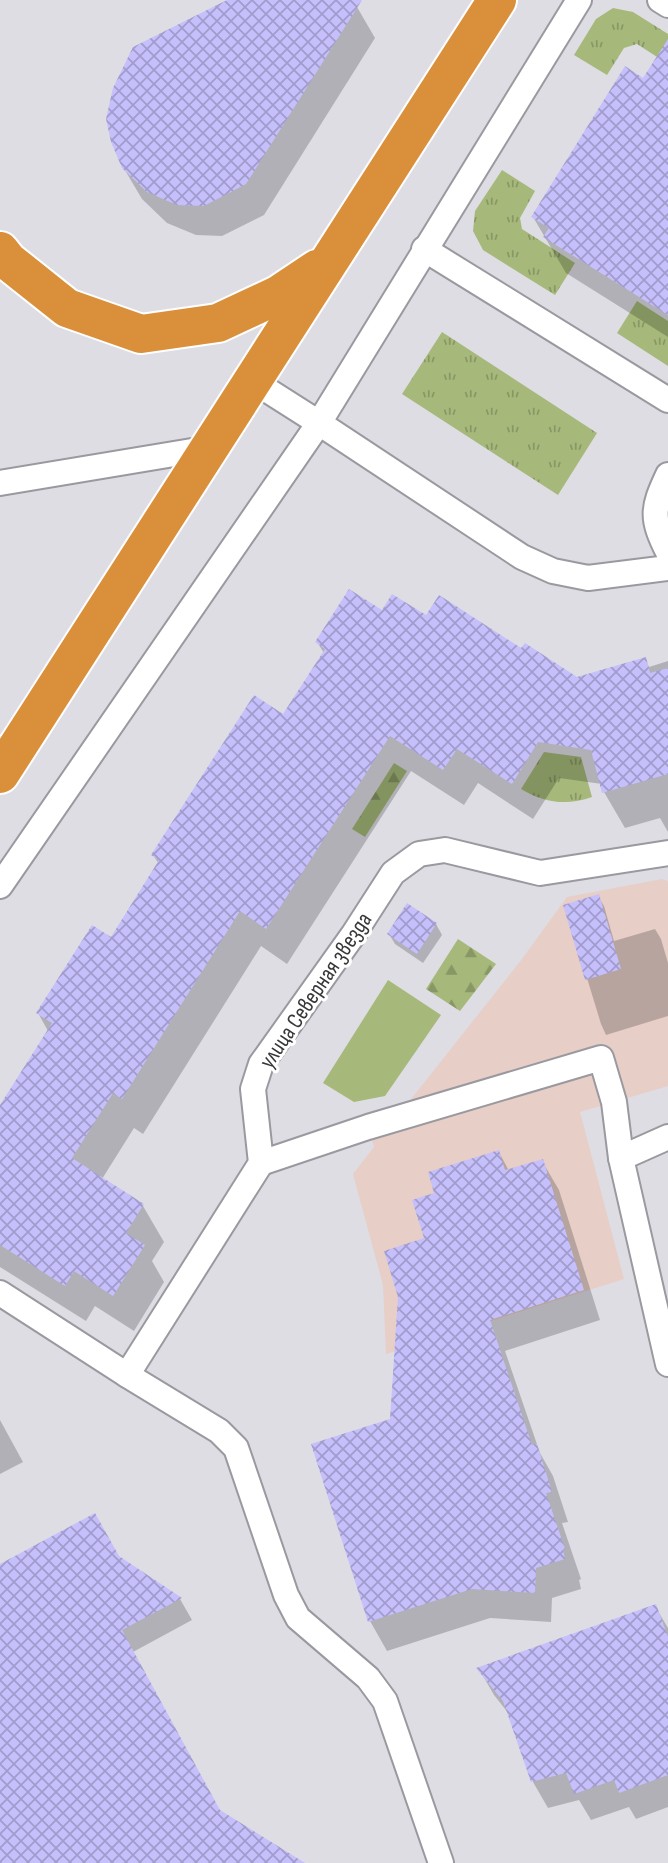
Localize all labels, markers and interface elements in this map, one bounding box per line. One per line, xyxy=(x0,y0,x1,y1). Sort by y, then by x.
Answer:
street label: улица Северная звезда xyxy=(253,907,378,1074)

